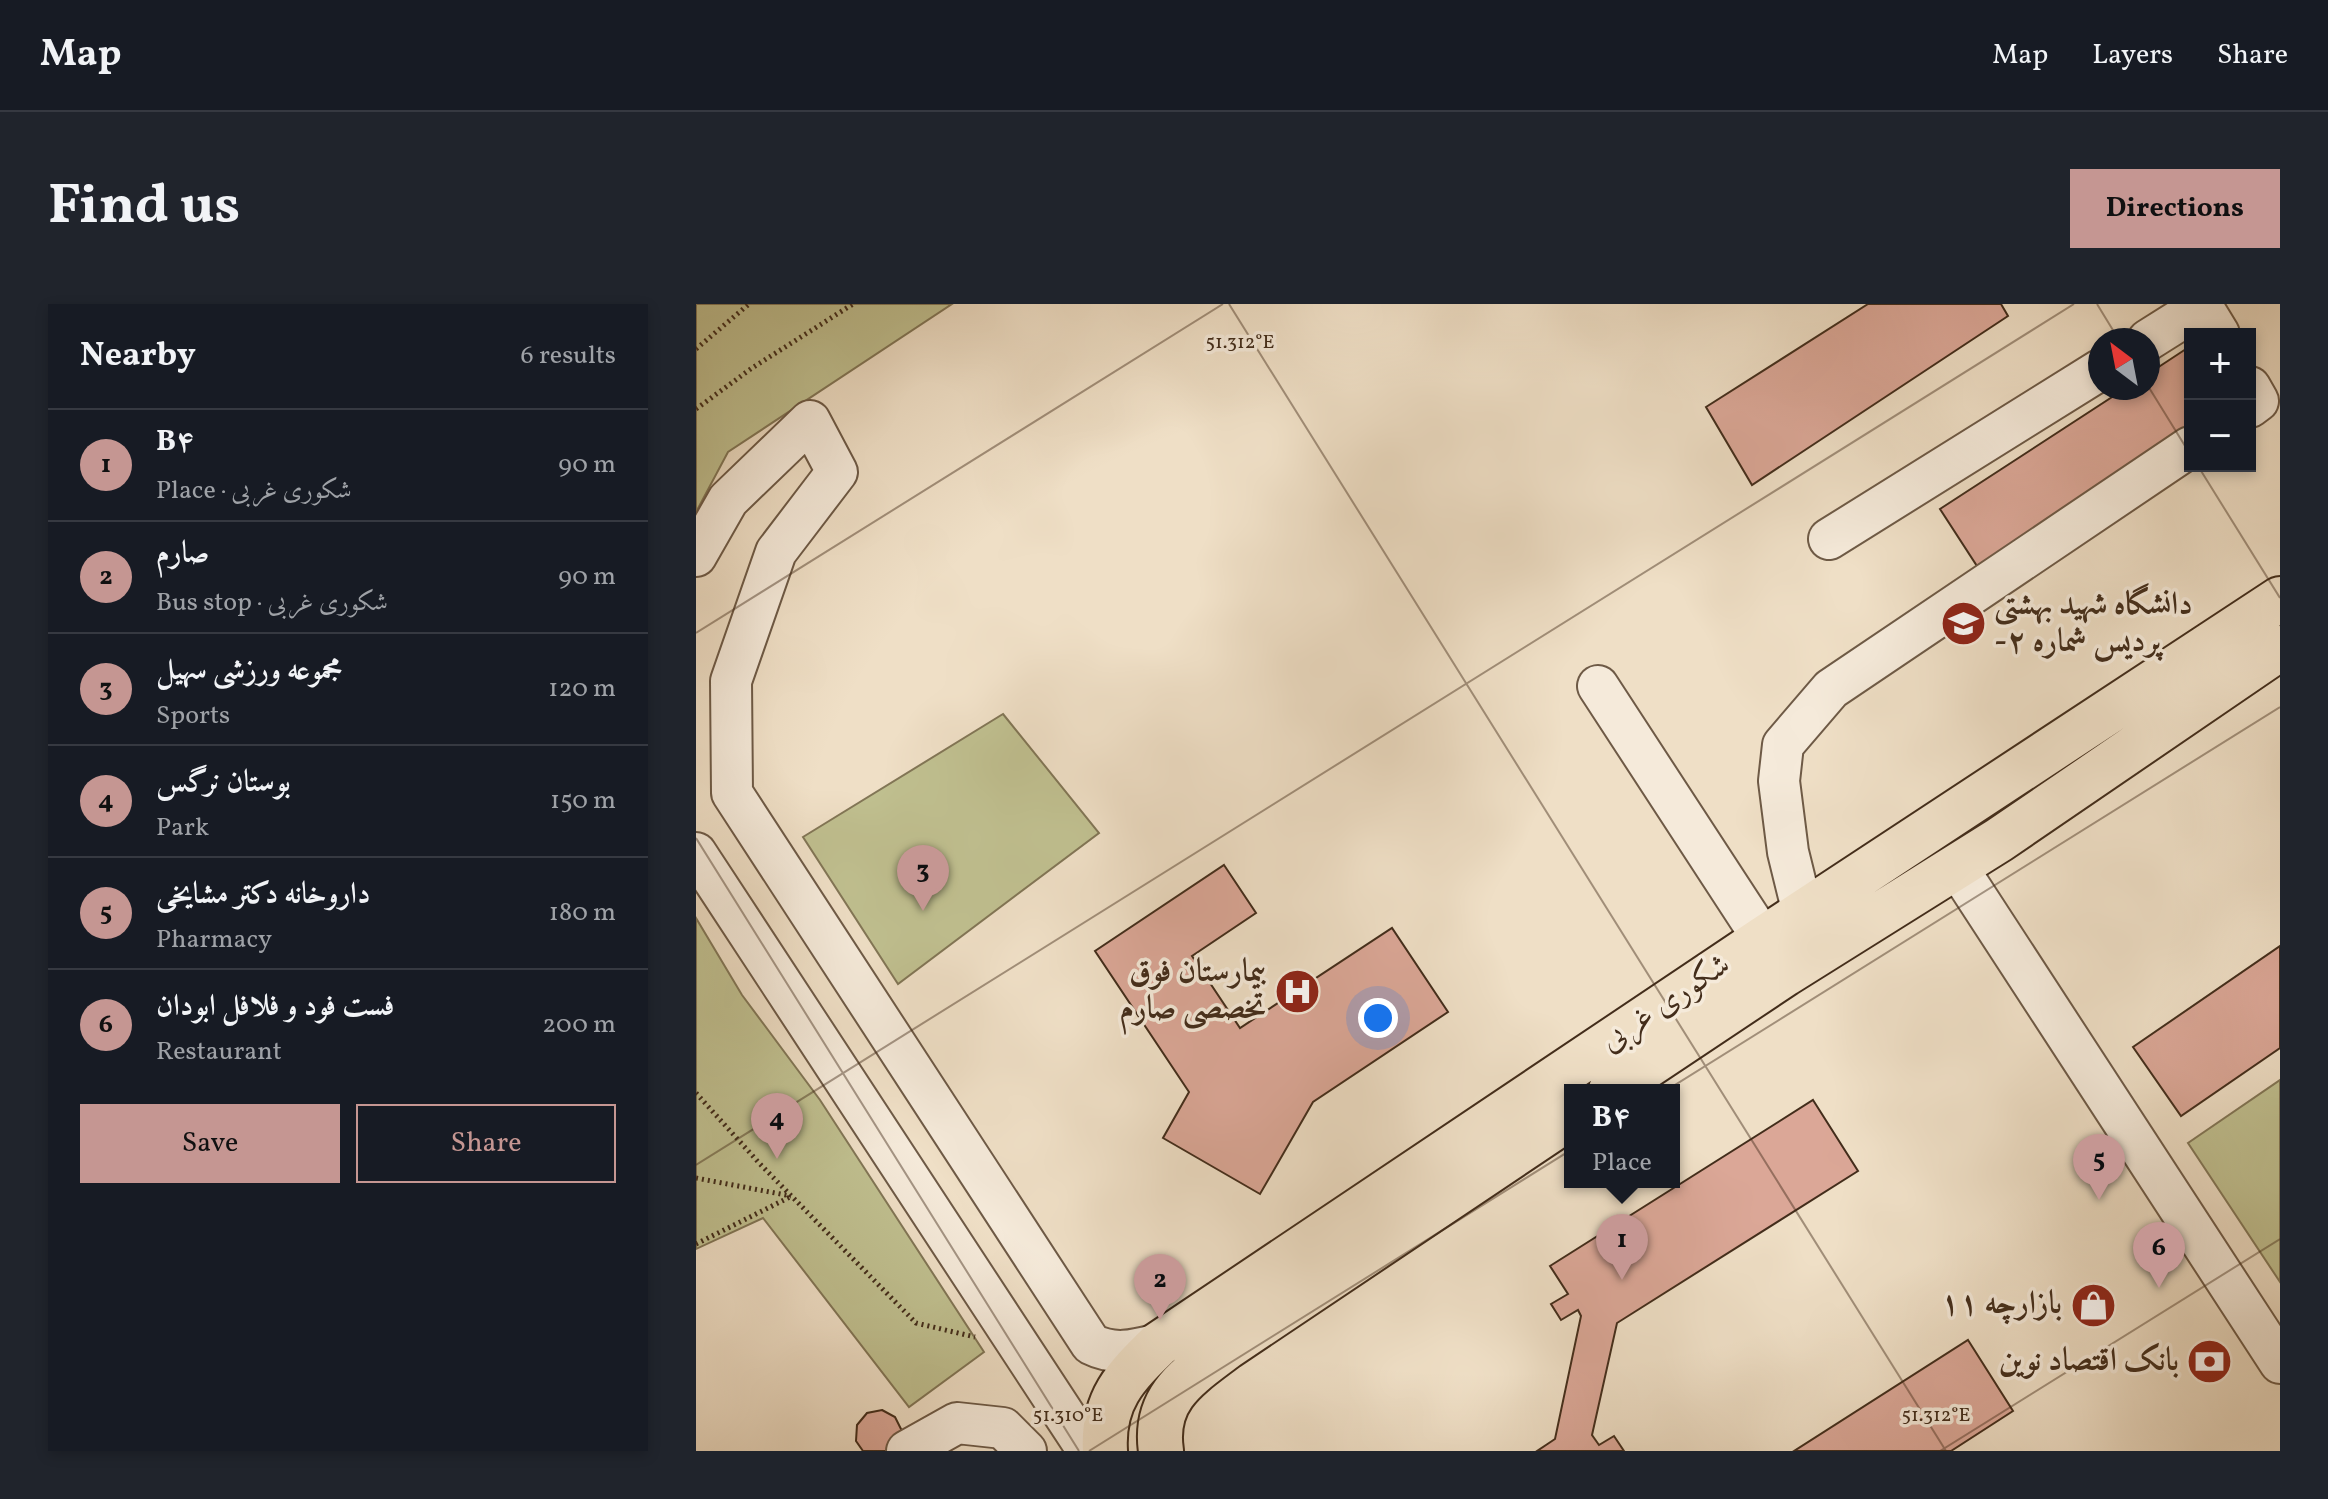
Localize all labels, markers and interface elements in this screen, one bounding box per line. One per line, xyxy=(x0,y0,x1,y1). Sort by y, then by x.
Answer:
text: Map xyxy=(40,29,121,82)
text: Map xyxy=(1992,36,2048,75)
text: Layers xyxy=(2092,36,2173,75)
text: Share xyxy=(2217,36,2288,75)
text: Find us xyxy=(48,169,240,247)
button: Directions xyxy=(2070,169,2280,248)
north arrow xyxy=(2088,328,2160,400)
map controls xyxy=(2184,328,2256,472)
button: + xyxy=(2184,328,2256,400)
text: 51.312°E xyxy=(1205,329,1275,357)
text: Nearby xyxy=(80,333,196,380)
text: 6 results xyxy=(521,338,616,374)
button: − xyxy=(2184,400,2256,472)
text: B۴ xyxy=(156,421,194,463)
text: 1 xyxy=(101,447,111,483)
text: 90 m xyxy=(558,447,616,483)
text: Place · شکوری غربی xyxy=(156,473,352,509)
text: صارم xyxy=(156,533,209,575)
text: 2 xyxy=(99,559,113,595)
text: 90 m xyxy=(558,559,616,595)
place label: دانشگاه شهید بهشتی -پردیس شماره ۲ xyxy=(1994,583,2193,665)
text: Bus stop · شکوری غربی xyxy=(156,585,388,621)
school or university icon: دانشگاه شهید بهشتی -پردیس شماره ۲ xyxy=(1939,600,1987,648)
text: مجموعه ورزشی سهیل xyxy=(156,650,342,692)
text: 3 xyxy=(99,671,113,707)
text: 120 m xyxy=(548,671,616,707)
text: Sports xyxy=(156,698,230,734)
text: بوستان نرگس xyxy=(156,762,291,804)
text: 4 xyxy=(98,783,114,819)
text: 150 m xyxy=(550,783,616,819)
text: Park xyxy=(156,810,209,846)
pin: 3 xyxy=(897,845,949,911)
text: داروخانه دکتر مشایخی xyxy=(156,874,370,916)
text: 5 xyxy=(100,895,112,931)
text: 180 m xyxy=(549,895,616,931)
text: Pharmacy xyxy=(156,922,272,958)
street label: شکوری غربی xyxy=(1592,944,1740,1064)
place label: بیمارستان فوق تخصصی صارم xyxy=(1119,951,1267,1035)
hospital icon: بیمارستان فوق تخصصی صارم xyxy=(1273,967,1321,1015)
text: فست فود و فلافل ابودان xyxy=(156,986,395,1028)
your location xyxy=(1358,998,1398,1038)
text: 6 xyxy=(99,1007,113,1043)
text: 200 m xyxy=(542,1007,616,1043)
text: Restaurant xyxy=(156,1034,282,1070)
popup xyxy=(1564,1084,1680,1188)
pin: 4 xyxy=(751,1093,803,1159)
text: B۴ xyxy=(1592,1097,1630,1139)
button: Save xyxy=(80,1104,340,1183)
button: Share xyxy=(356,1104,616,1183)
pin: 5 xyxy=(2073,1134,2125,1200)
text: Place xyxy=(1592,1145,1652,1181)
pin: 1 xyxy=(1596,1214,1648,1280)
pin: 6 xyxy=(2133,1222,2185,1288)
pin: 2 xyxy=(1134,1254,1186,1320)
shop icon: بازارچه ۱۱ xyxy=(2069,1281,2117,1329)
place label: بازارچه ۱۱ xyxy=(1941,1283,2062,1327)
bank icon: بانک اقتصاد نوین xyxy=(2186,1338,2234,1386)
place label: بانک اقتصاد نوین xyxy=(1999,1340,2179,1384)
text: 51.310°E xyxy=(1033,1402,1103,1430)
text: 51.312°E xyxy=(1901,1402,1971,1430)

